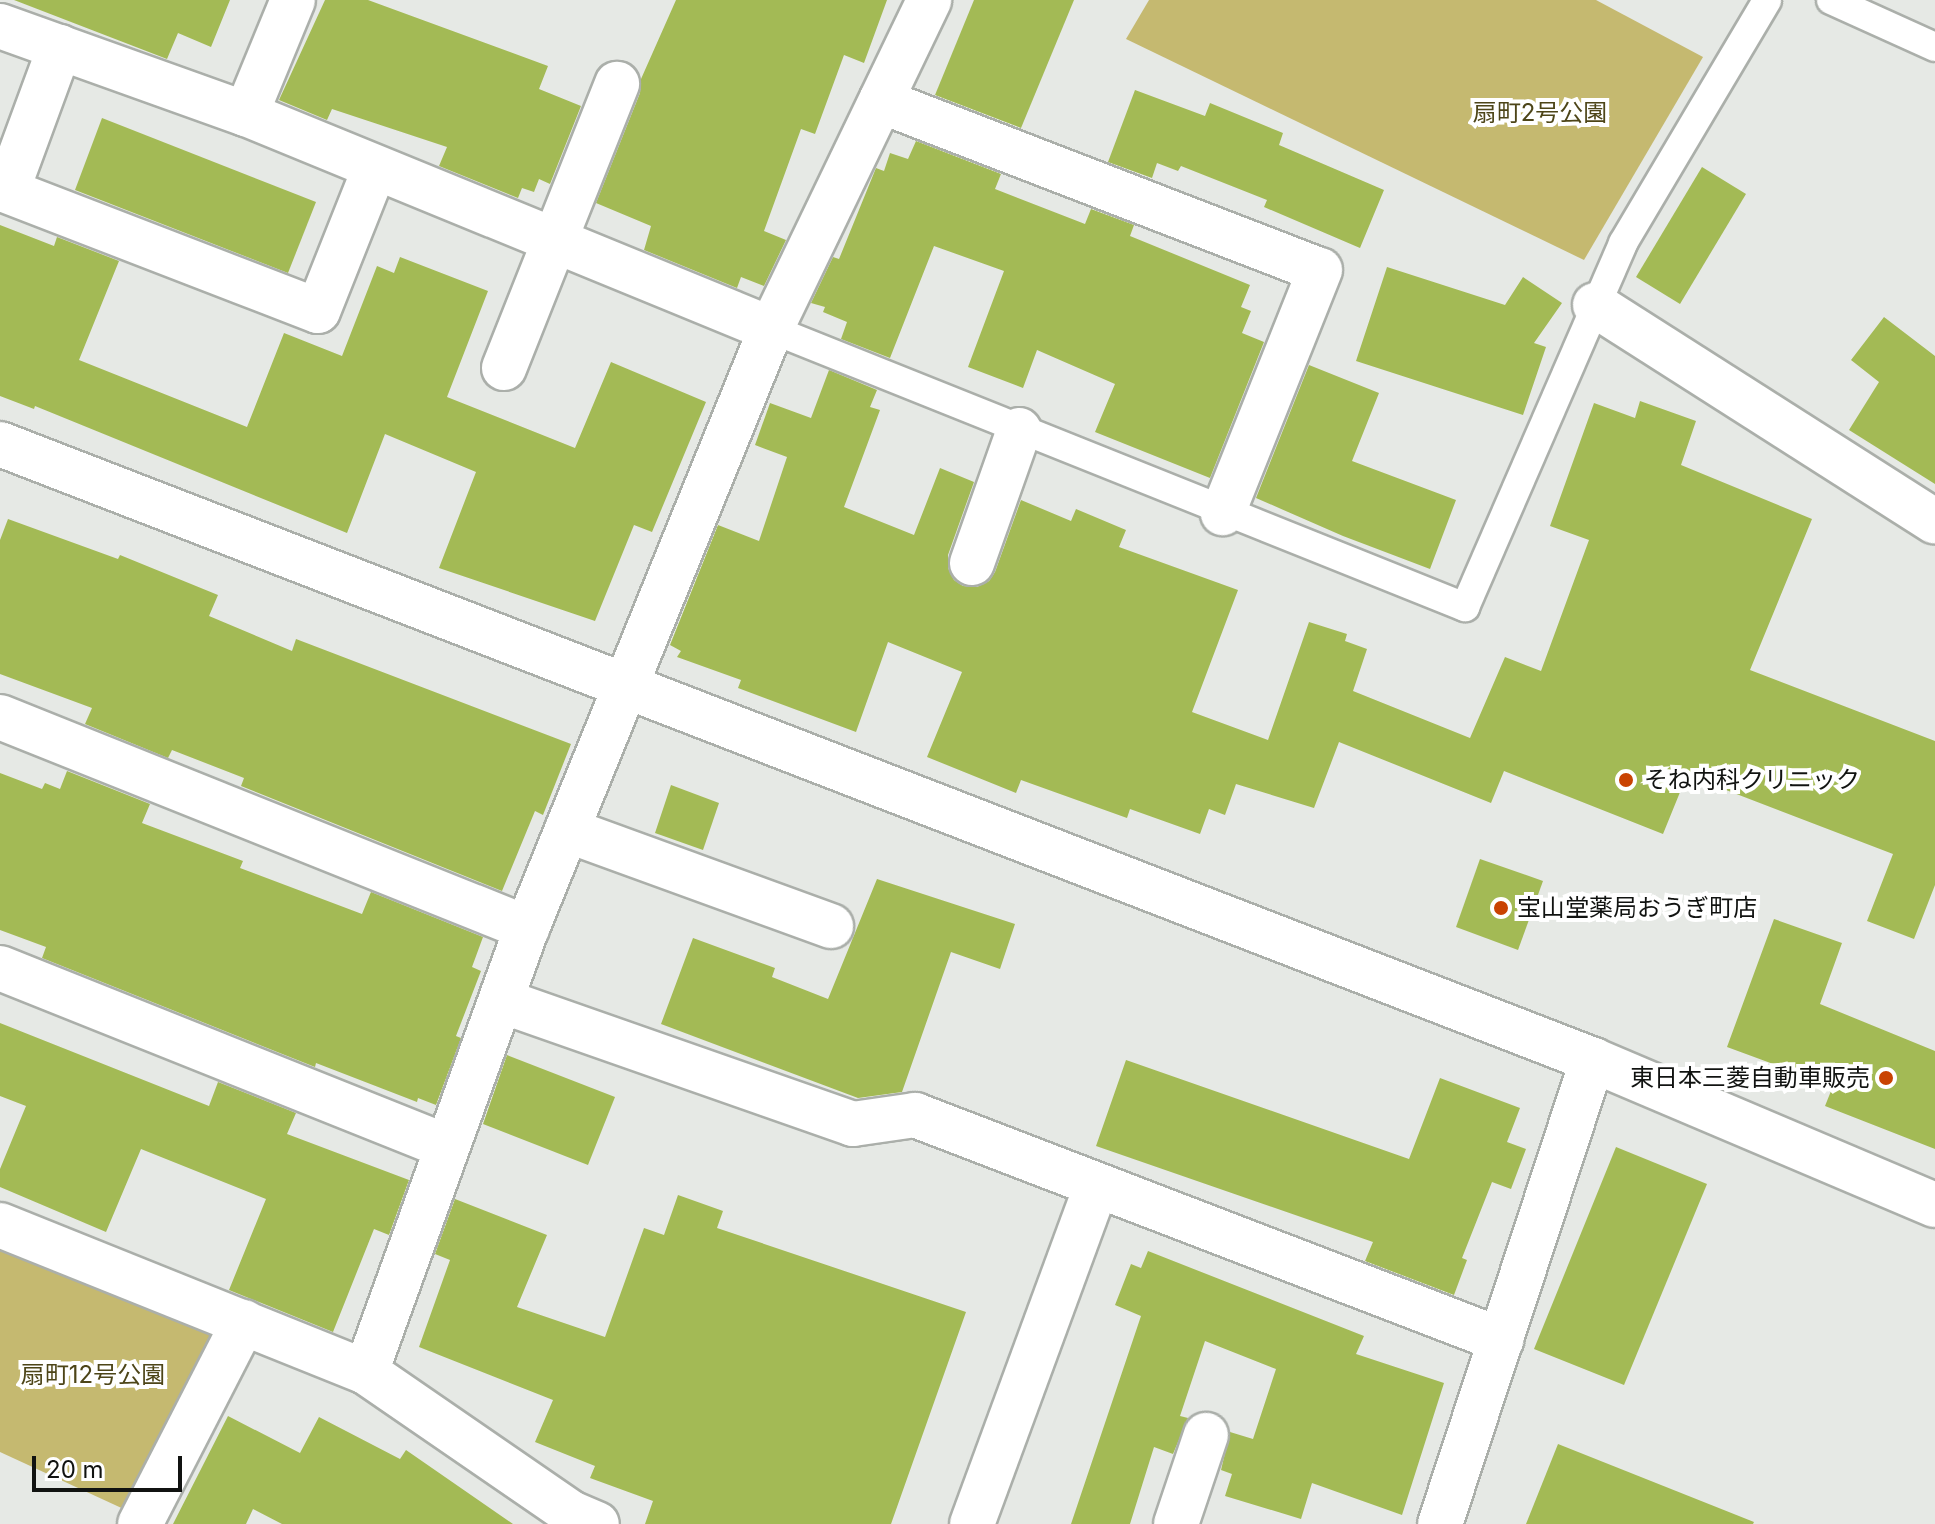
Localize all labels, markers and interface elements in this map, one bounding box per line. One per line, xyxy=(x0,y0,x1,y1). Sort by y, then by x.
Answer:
park label: 扇町2号公園 xyxy=(1473,99,1607,127)
place label: そね内科クリニック xyxy=(1644,766,1860,794)
marker: そね内科クリニック xyxy=(1615,769,1637,791)
place label: 宝山堂薬局おうぎ町店 xyxy=(1517,894,1757,922)
marker: 宝山堂薬局おうぎ町店 xyxy=(1492,899,1510,917)
place label: 東日本三菱自動車販売 xyxy=(1630,1064,1870,1092)
marker: 東日本三菱自動車販売 xyxy=(1877,1069,1895,1087)
park label: 扇町12号公園 xyxy=(21,1361,165,1389)
scale bar xyxy=(36,1440,186,1490)
text: 20 m xyxy=(46,1455,104,1484)

